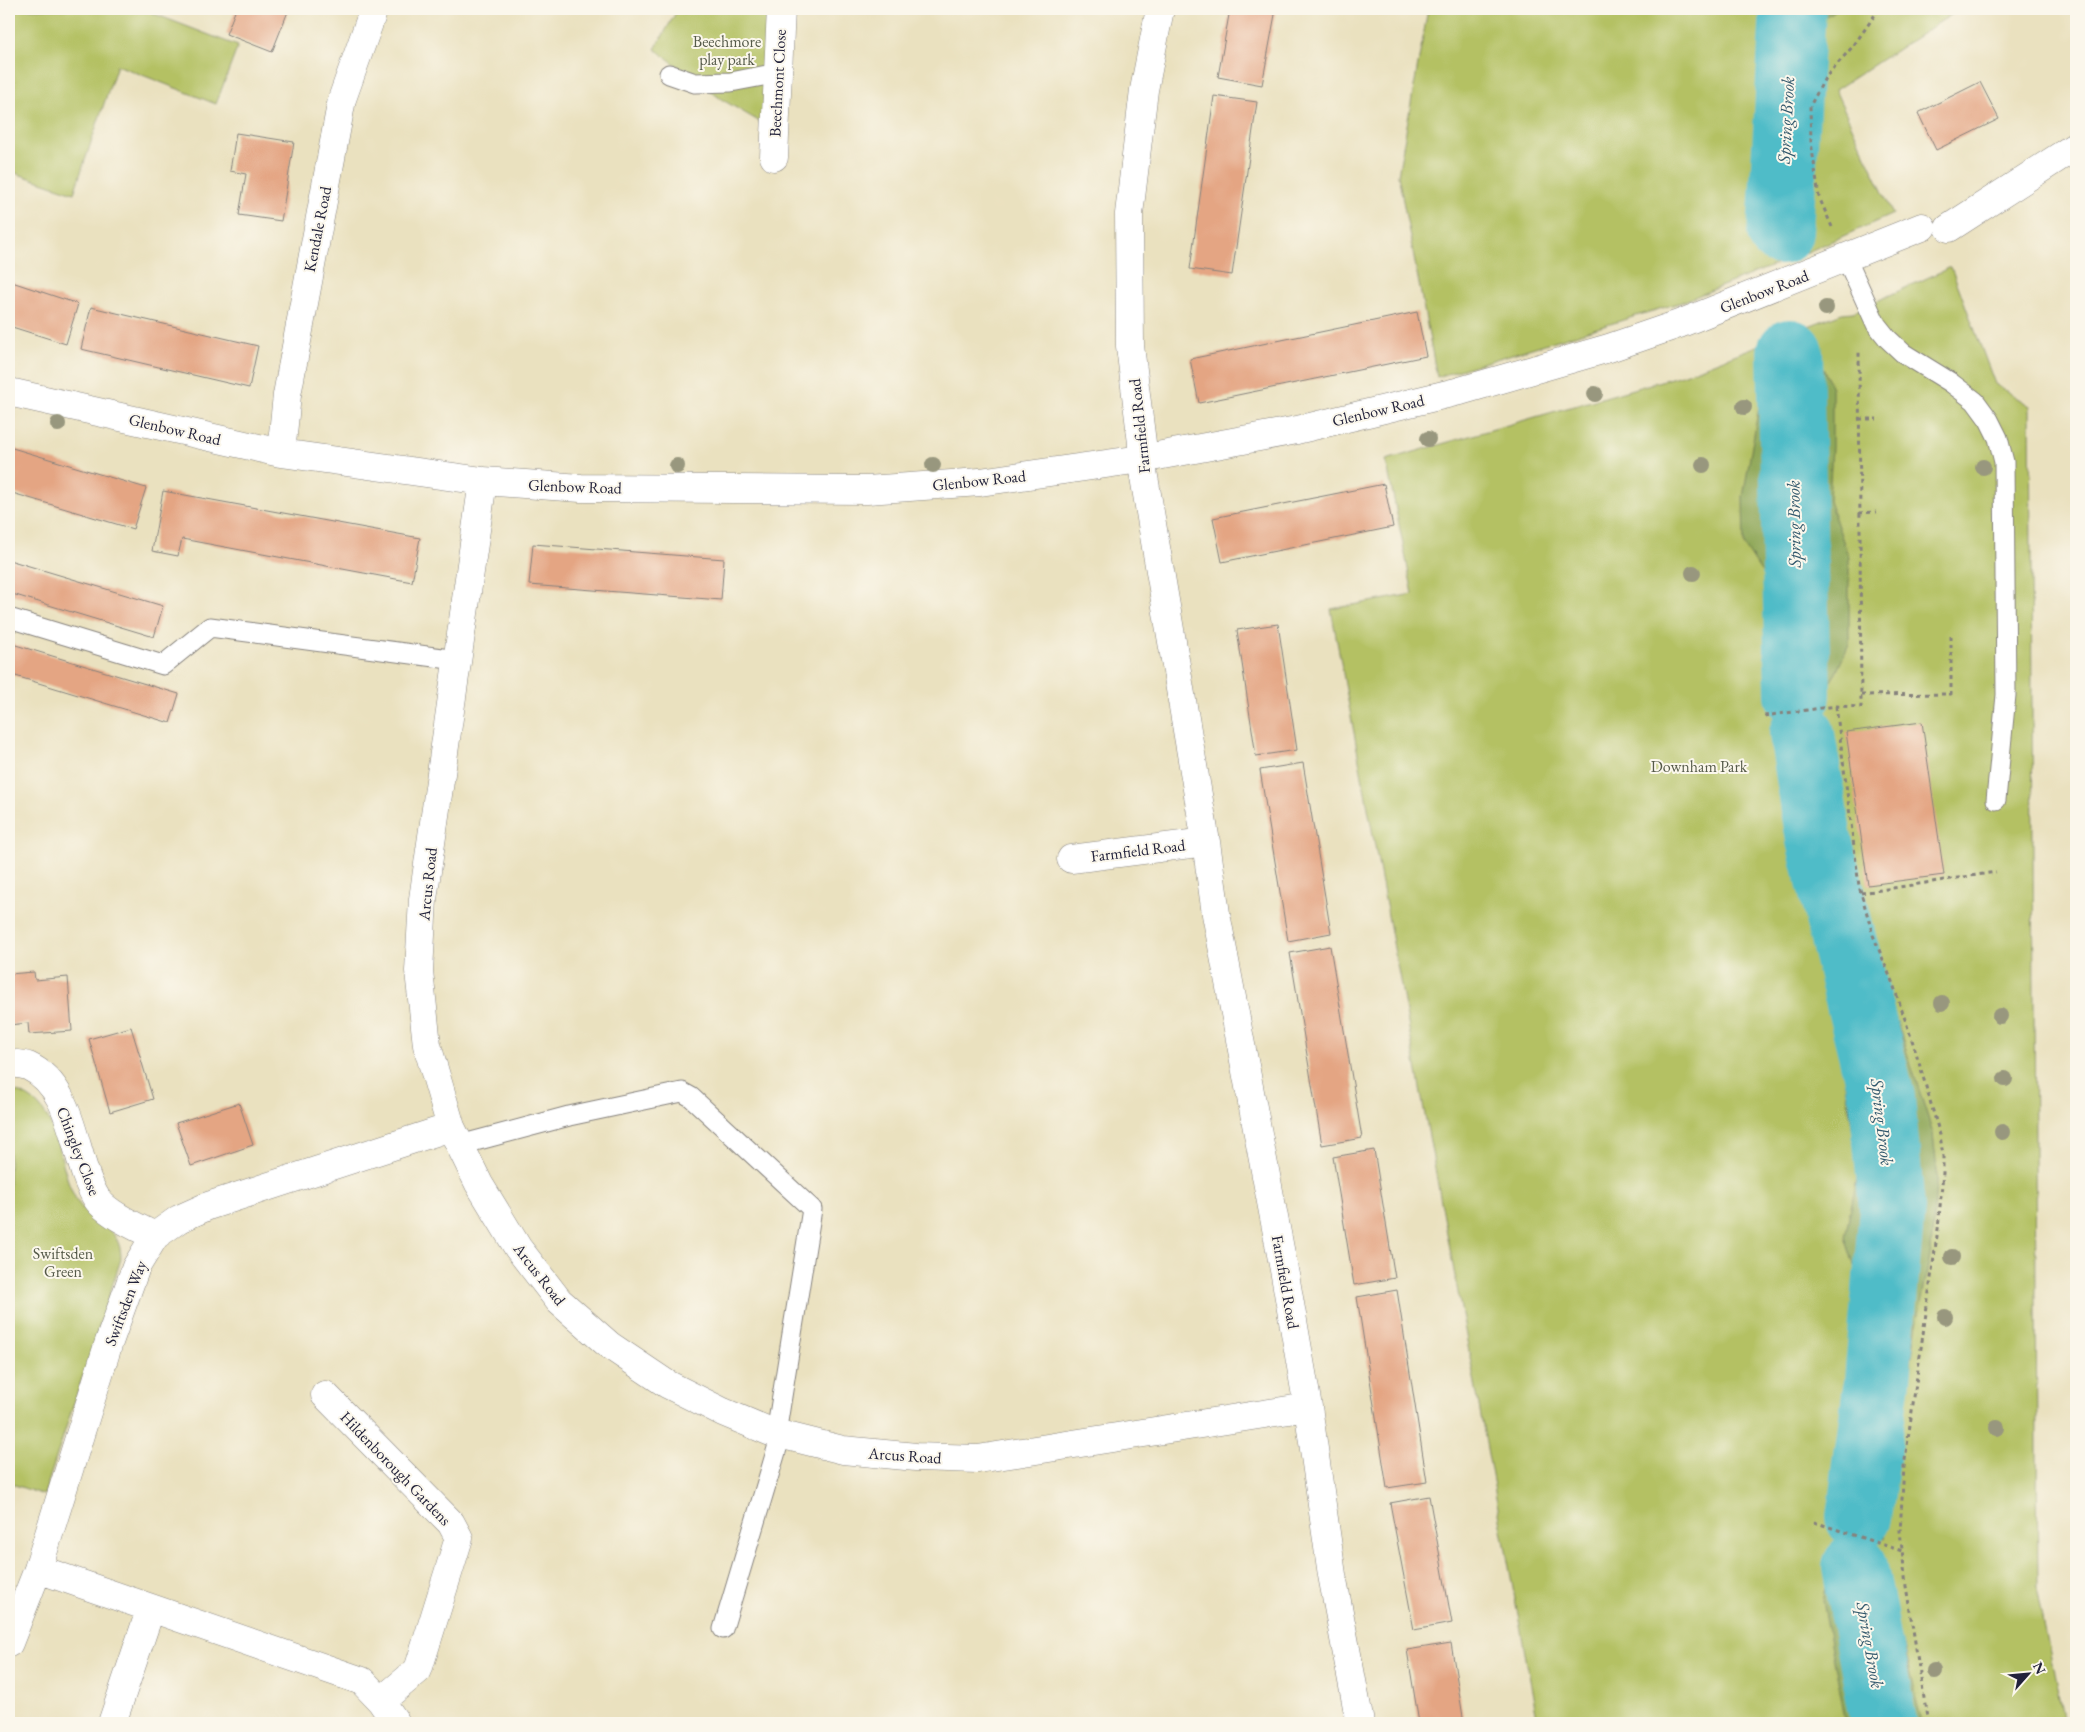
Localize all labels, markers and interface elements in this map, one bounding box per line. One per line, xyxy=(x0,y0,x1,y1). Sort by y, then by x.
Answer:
street label: Beechmont Close xyxy=(764,29,791,137)
park label: Beechmore play park xyxy=(693,31,761,70)
water label: Spring Brook xyxy=(1772,76,1800,165)
street label: Kendale Road xyxy=(299,184,336,274)
street label: Glenbow Road xyxy=(1717,265,1813,318)
street label: Farmfield Road xyxy=(1124,377,1155,474)
street label: Glenbow Road xyxy=(1330,390,1427,431)
street label: Glenbow Road xyxy=(127,409,224,450)
street label: Glenbow Road xyxy=(931,465,1028,496)
street label: Glenbow Road xyxy=(528,474,623,499)
water label: Spring Brook xyxy=(1781,480,1807,569)
park label: Downham Park xyxy=(1651,756,1748,777)
street label: Farmfield Road xyxy=(1090,834,1187,867)
street label: Arcus Road xyxy=(413,846,442,923)
water label: Spring Brook xyxy=(1865,1076,1899,1167)
street label: Chingley Close xyxy=(52,1104,105,1199)
street label: Farmfield Road xyxy=(1267,1233,1304,1332)
street label: Arcus Road xyxy=(508,1238,571,1310)
park label: Swiftsden Green xyxy=(33,1243,94,1282)
street label: Swiftsden Way xyxy=(100,1257,152,1349)
street label: Hildenborough Gardens xyxy=(336,1407,456,1530)
street label: Arcus Road xyxy=(867,1442,943,1469)
water label: Spring Brook xyxy=(1850,1599,1889,1690)
north arrow xyxy=(2002,1650,2052,1700)
text: N xyxy=(2029,1659,2050,1678)

